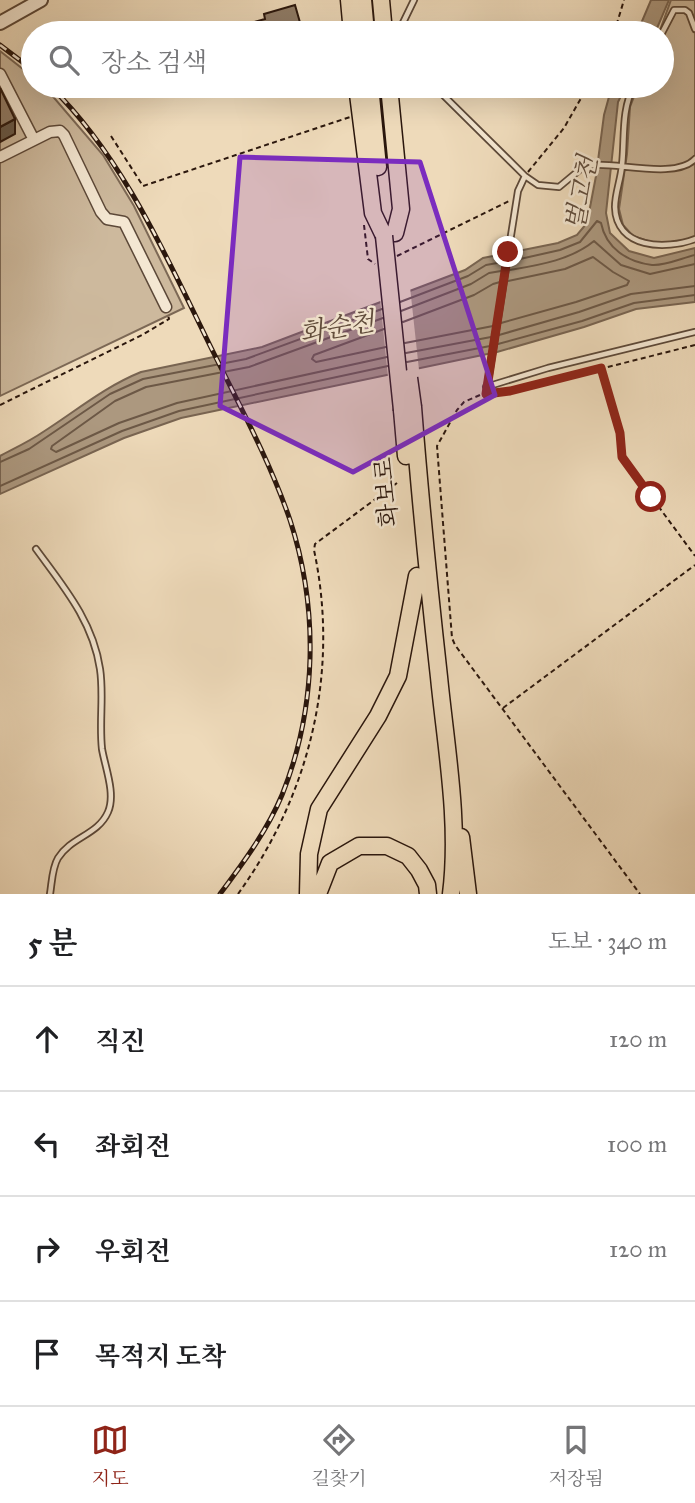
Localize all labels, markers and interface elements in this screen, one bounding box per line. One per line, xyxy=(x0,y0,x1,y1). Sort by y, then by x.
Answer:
search box xyxy=(21,21,674,98)
icon: search xyxy=(45,41,83,79)
text: 장소 검색 xyxy=(101,46,207,78)
water label: 벌고천 xyxy=(558,151,604,233)
route end xyxy=(492,236,523,267)
water label: 화순천 xyxy=(297,304,379,349)
street label: 화보로 xyxy=(368,456,404,528)
route start xyxy=(635,481,666,512)
text: 5 분 xyxy=(28,925,77,961)
text: 도보 · 340 m xyxy=(548,927,667,955)
icon: ahead xyxy=(28,1020,66,1058)
text: 직진 xyxy=(95,1025,145,1057)
text: 120 m xyxy=(609,1025,667,1053)
icon: left xyxy=(28,1125,66,1163)
text: 좌회전 xyxy=(95,1130,170,1162)
text: 100 m xyxy=(607,1130,667,1158)
icon: right xyxy=(28,1230,66,1268)
text: 우회전 xyxy=(95,1235,170,1267)
text: 120 m xyxy=(609,1235,667,1263)
icon: arrive xyxy=(28,1335,66,1373)
text: 목적지 도착 xyxy=(95,1340,226,1372)
tab: 지도 xyxy=(91,1421,129,1490)
tab: 길찾기 xyxy=(311,1421,366,1490)
tab: 저장됨 xyxy=(549,1421,604,1490)

